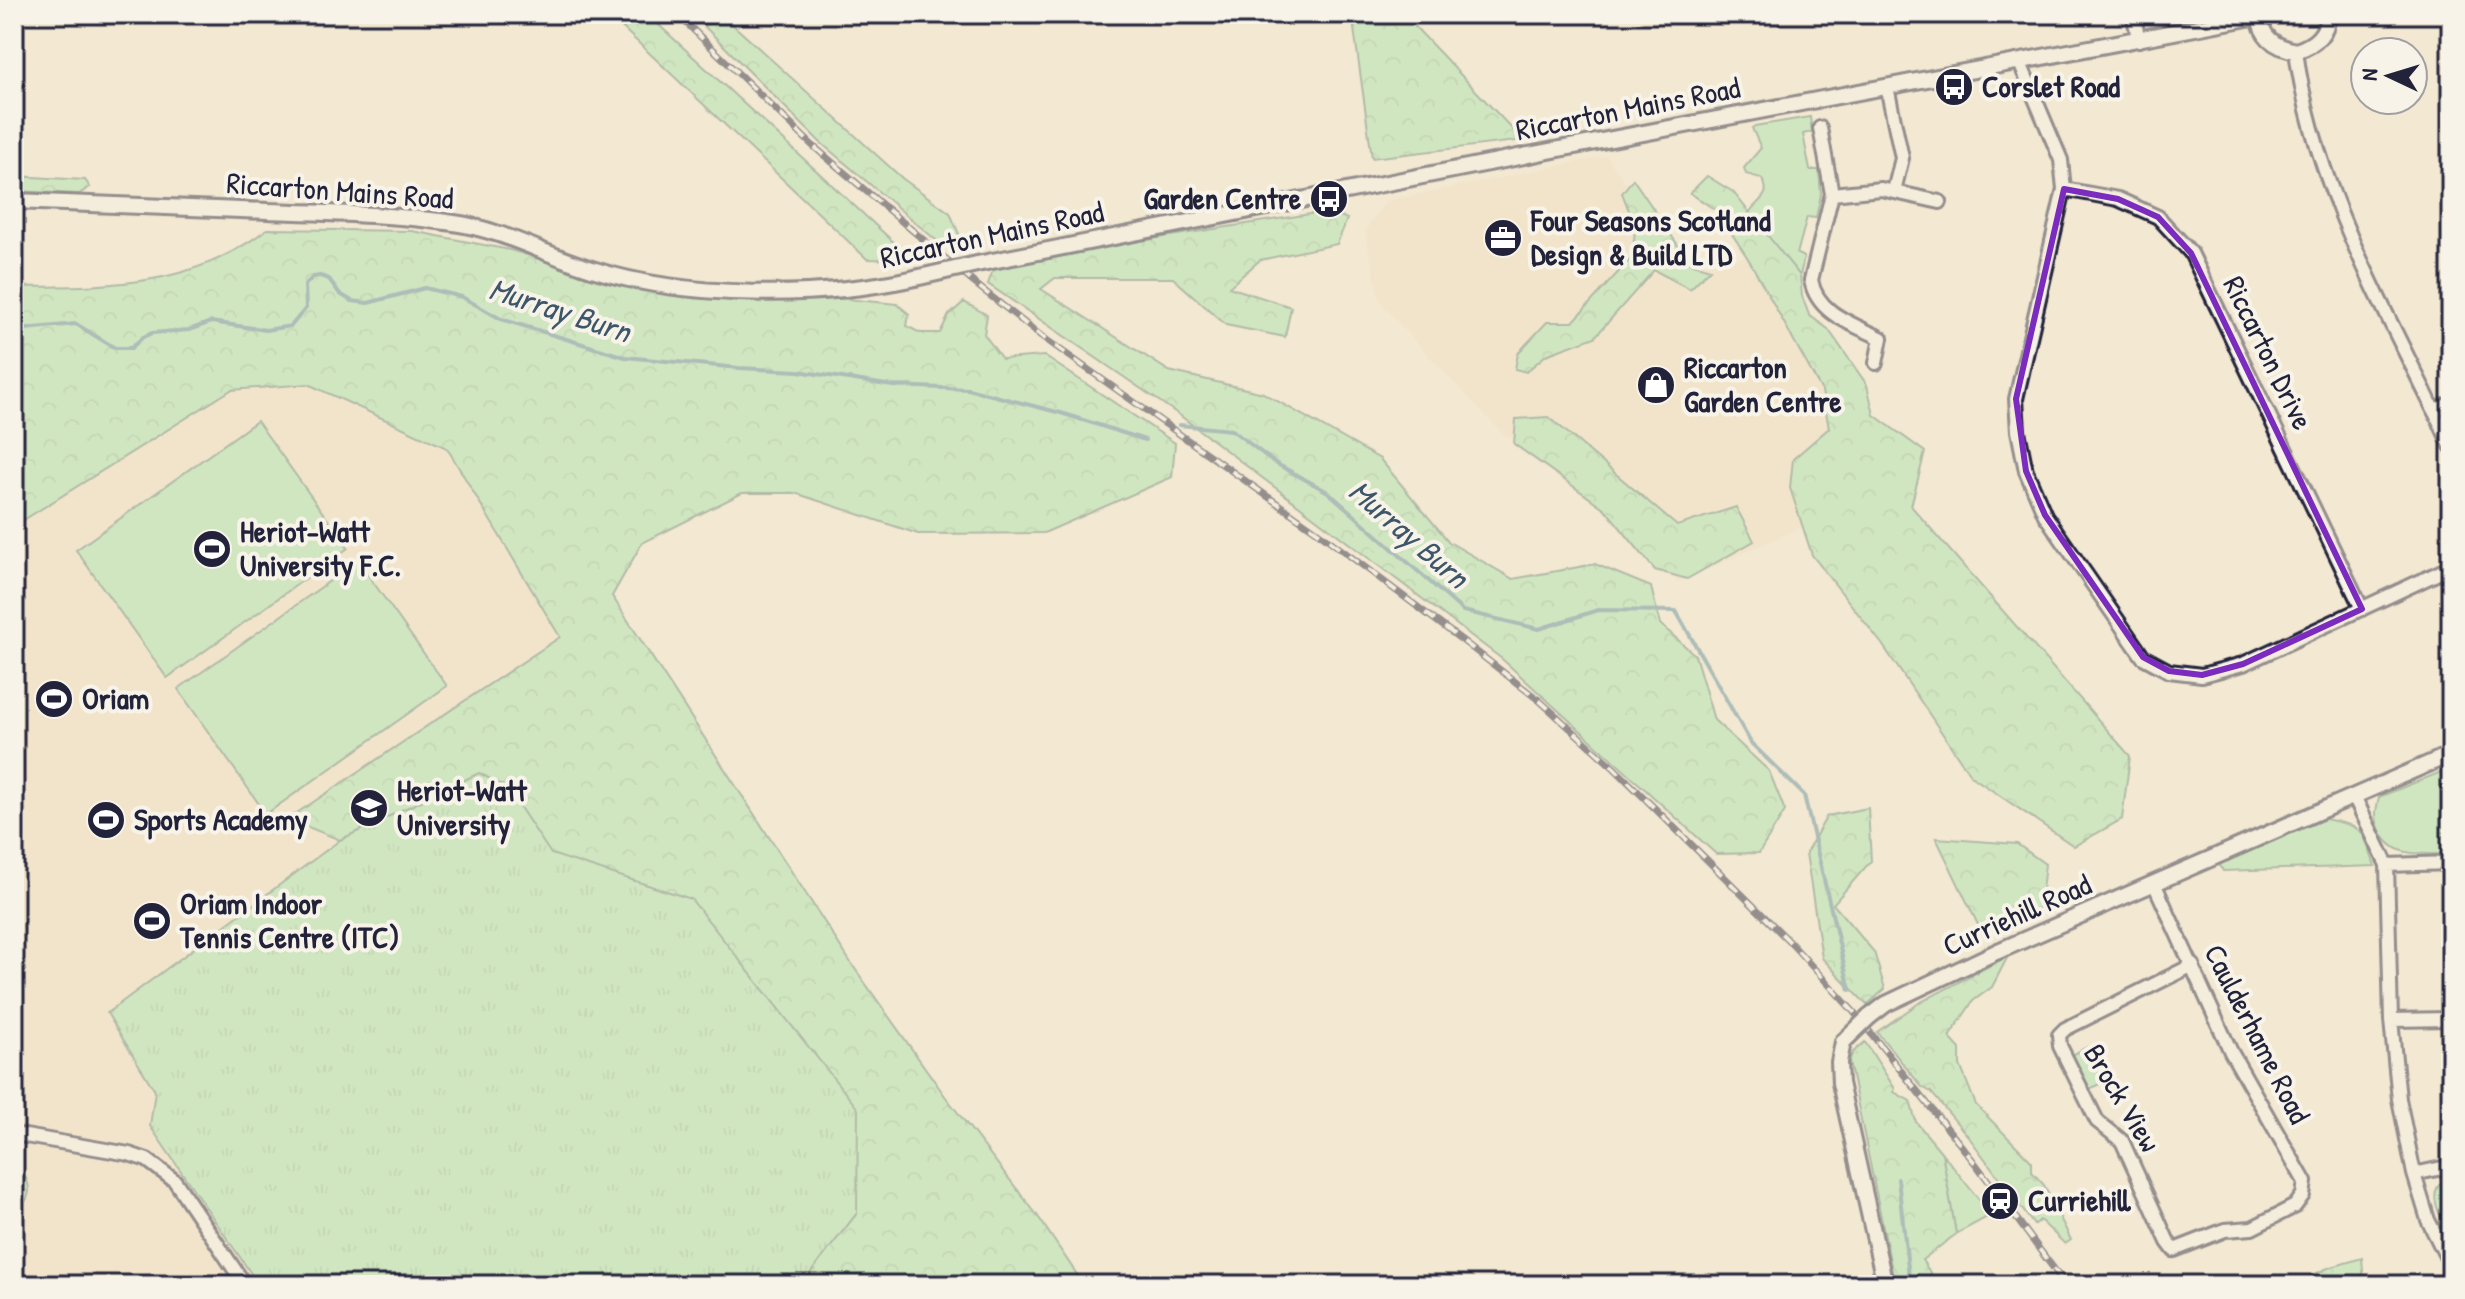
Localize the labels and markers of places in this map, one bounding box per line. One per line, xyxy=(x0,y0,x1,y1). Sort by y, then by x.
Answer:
bus stop icon: Corslet Road xyxy=(1933,66,1975,108)
place label: Corslet Road xyxy=(1982,66,2120,106)
place label: Garden Centre xyxy=(1143,178,1301,218)
bus stop icon: Garden Centre xyxy=(1308,178,1350,220)
place label: Four Seasons Scotland Design & Build LTD xyxy=(1530,200,1771,275)
office icon: Four Seasons Scotland Design & Build LTD xyxy=(1482,217,1524,259)
place label: Riccarton Garden Centre xyxy=(1684,347,1842,421)
shop icon: Riccarton Garden Centre xyxy=(1635,364,1677,406)
place label: Heriot-Watt University F.C. xyxy=(240,511,401,586)
sports icon: Heriot-Watt University F.C. xyxy=(191,528,233,570)
sports icon: Oriam xyxy=(33,678,75,720)
place label: Oriam xyxy=(82,678,149,718)
place label: Heriot-Watt University xyxy=(397,770,528,845)
school or university icon: Heriot-Watt University xyxy=(348,787,390,829)
sports icon: Sports Academy xyxy=(85,799,127,841)
place label: Sports Academy xyxy=(134,799,308,840)
place label: Oriam Indoor Tennis Centre (ITC) xyxy=(179,883,399,957)
sports icon: Oriam Indoor Tennis Centre (ITC) xyxy=(131,900,173,942)
station icon: Curriehill xyxy=(1979,1180,2021,1222)
place label: Curriehill xyxy=(2028,1180,2132,1220)

